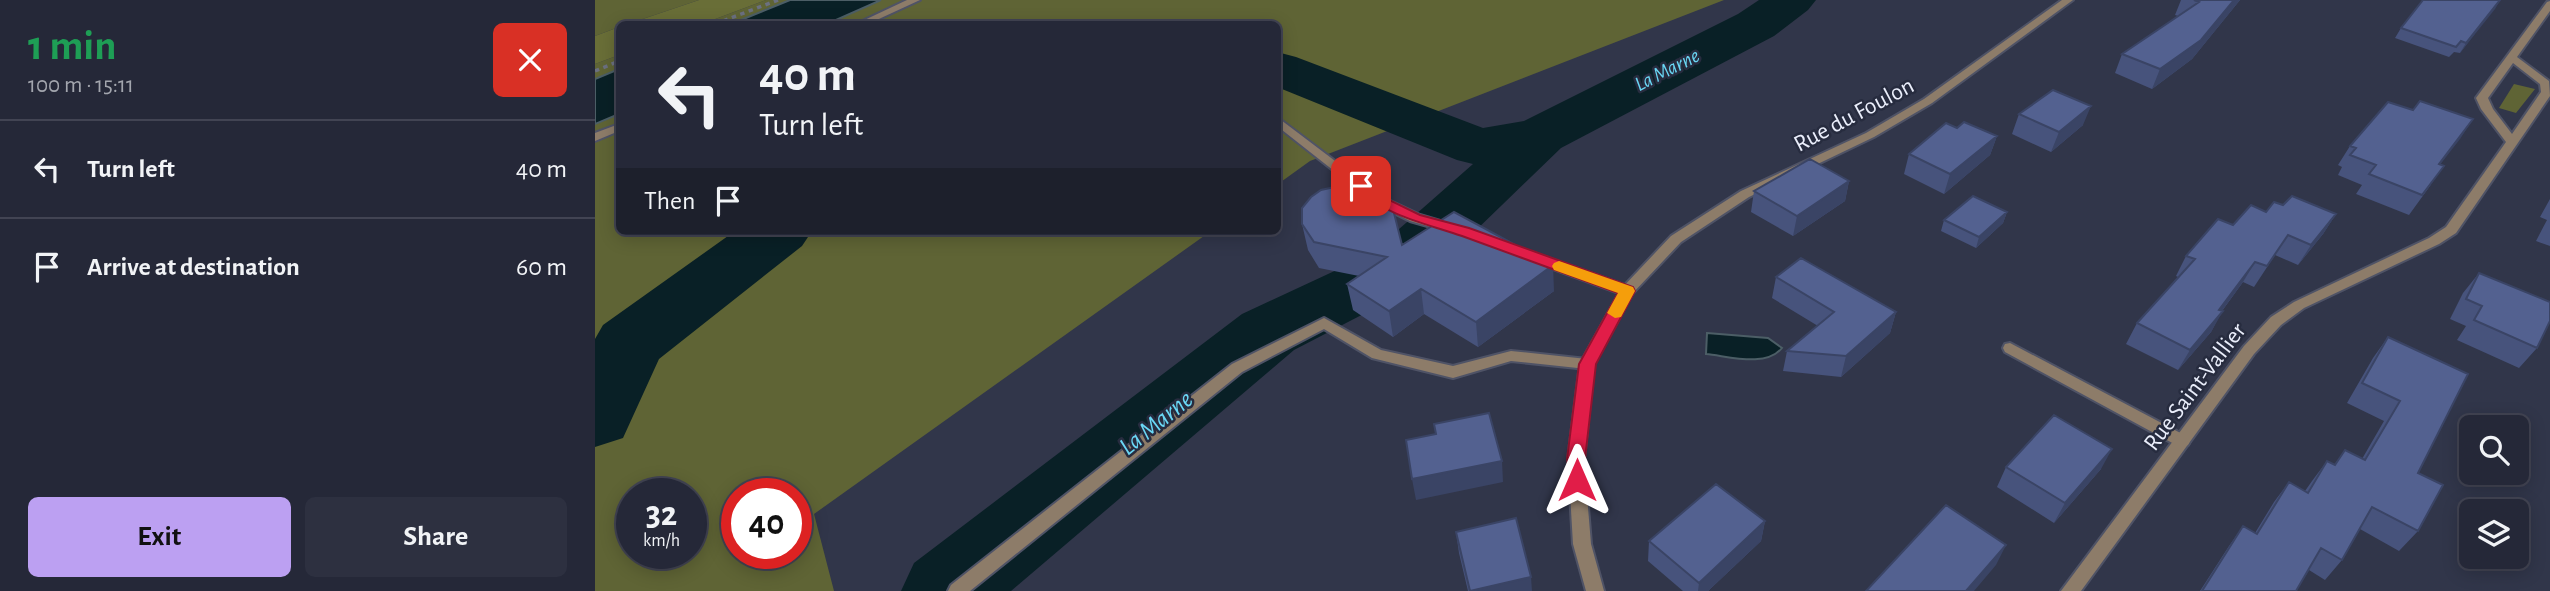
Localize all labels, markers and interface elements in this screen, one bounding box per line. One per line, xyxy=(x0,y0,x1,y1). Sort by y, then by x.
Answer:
button: close xyxy=(493,23,567,97)
text: 1 min xyxy=(28,25,117,67)
water label: La Marne xyxy=(1631,45,1703,95)
icon: left xyxy=(644,49,735,140)
text: 40 m xyxy=(759,51,856,100)
street label: Rue du Foulon xyxy=(1790,73,1918,157)
text: 100 m · 15:11 xyxy=(28,74,134,97)
text: Turn left xyxy=(759,109,863,141)
icon: left xyxy=(28,150,66,188)
text: Turn left xyxy=(87,156,175,182)
text: 40 m xyxy=(516,156,567,182)
pin xyxy=(1331,156,1391,216)
icon: arrive xyxy=(1342,167,1380,205)
icon: arrive xyxy=(709,182,747,220)
text: Then xyxy=(644,188,695,214)
icon: arrive xyxy=(28,248,66,286)
text: Arrive at destination xyxy=(87,254,300,280)
text: 60 m xyxy=(516,254,567,280)
street label: Rue Saint-Vallier xyxy=(2139,319,2251,455)
water label: La Marne xyxy=(1114,386,1198,460)
map controls xyxy=(2459,415,2529,569)
button: search xyxy=(2459,415,2529,485)
position arrow xyxy=(1540,443,1614,517)
speed limit sign: 40 xyxy=(721,478,812,569)
button: Exit xyxy=(28,497,291,577)
button: Share xyxy=(305,497,567,577)
text: 32 xyxy=(646,497,677,532)
button: layers xyxy=(2459,499,2529,569)
text: km/h xyxy=(643,532,680,550)

